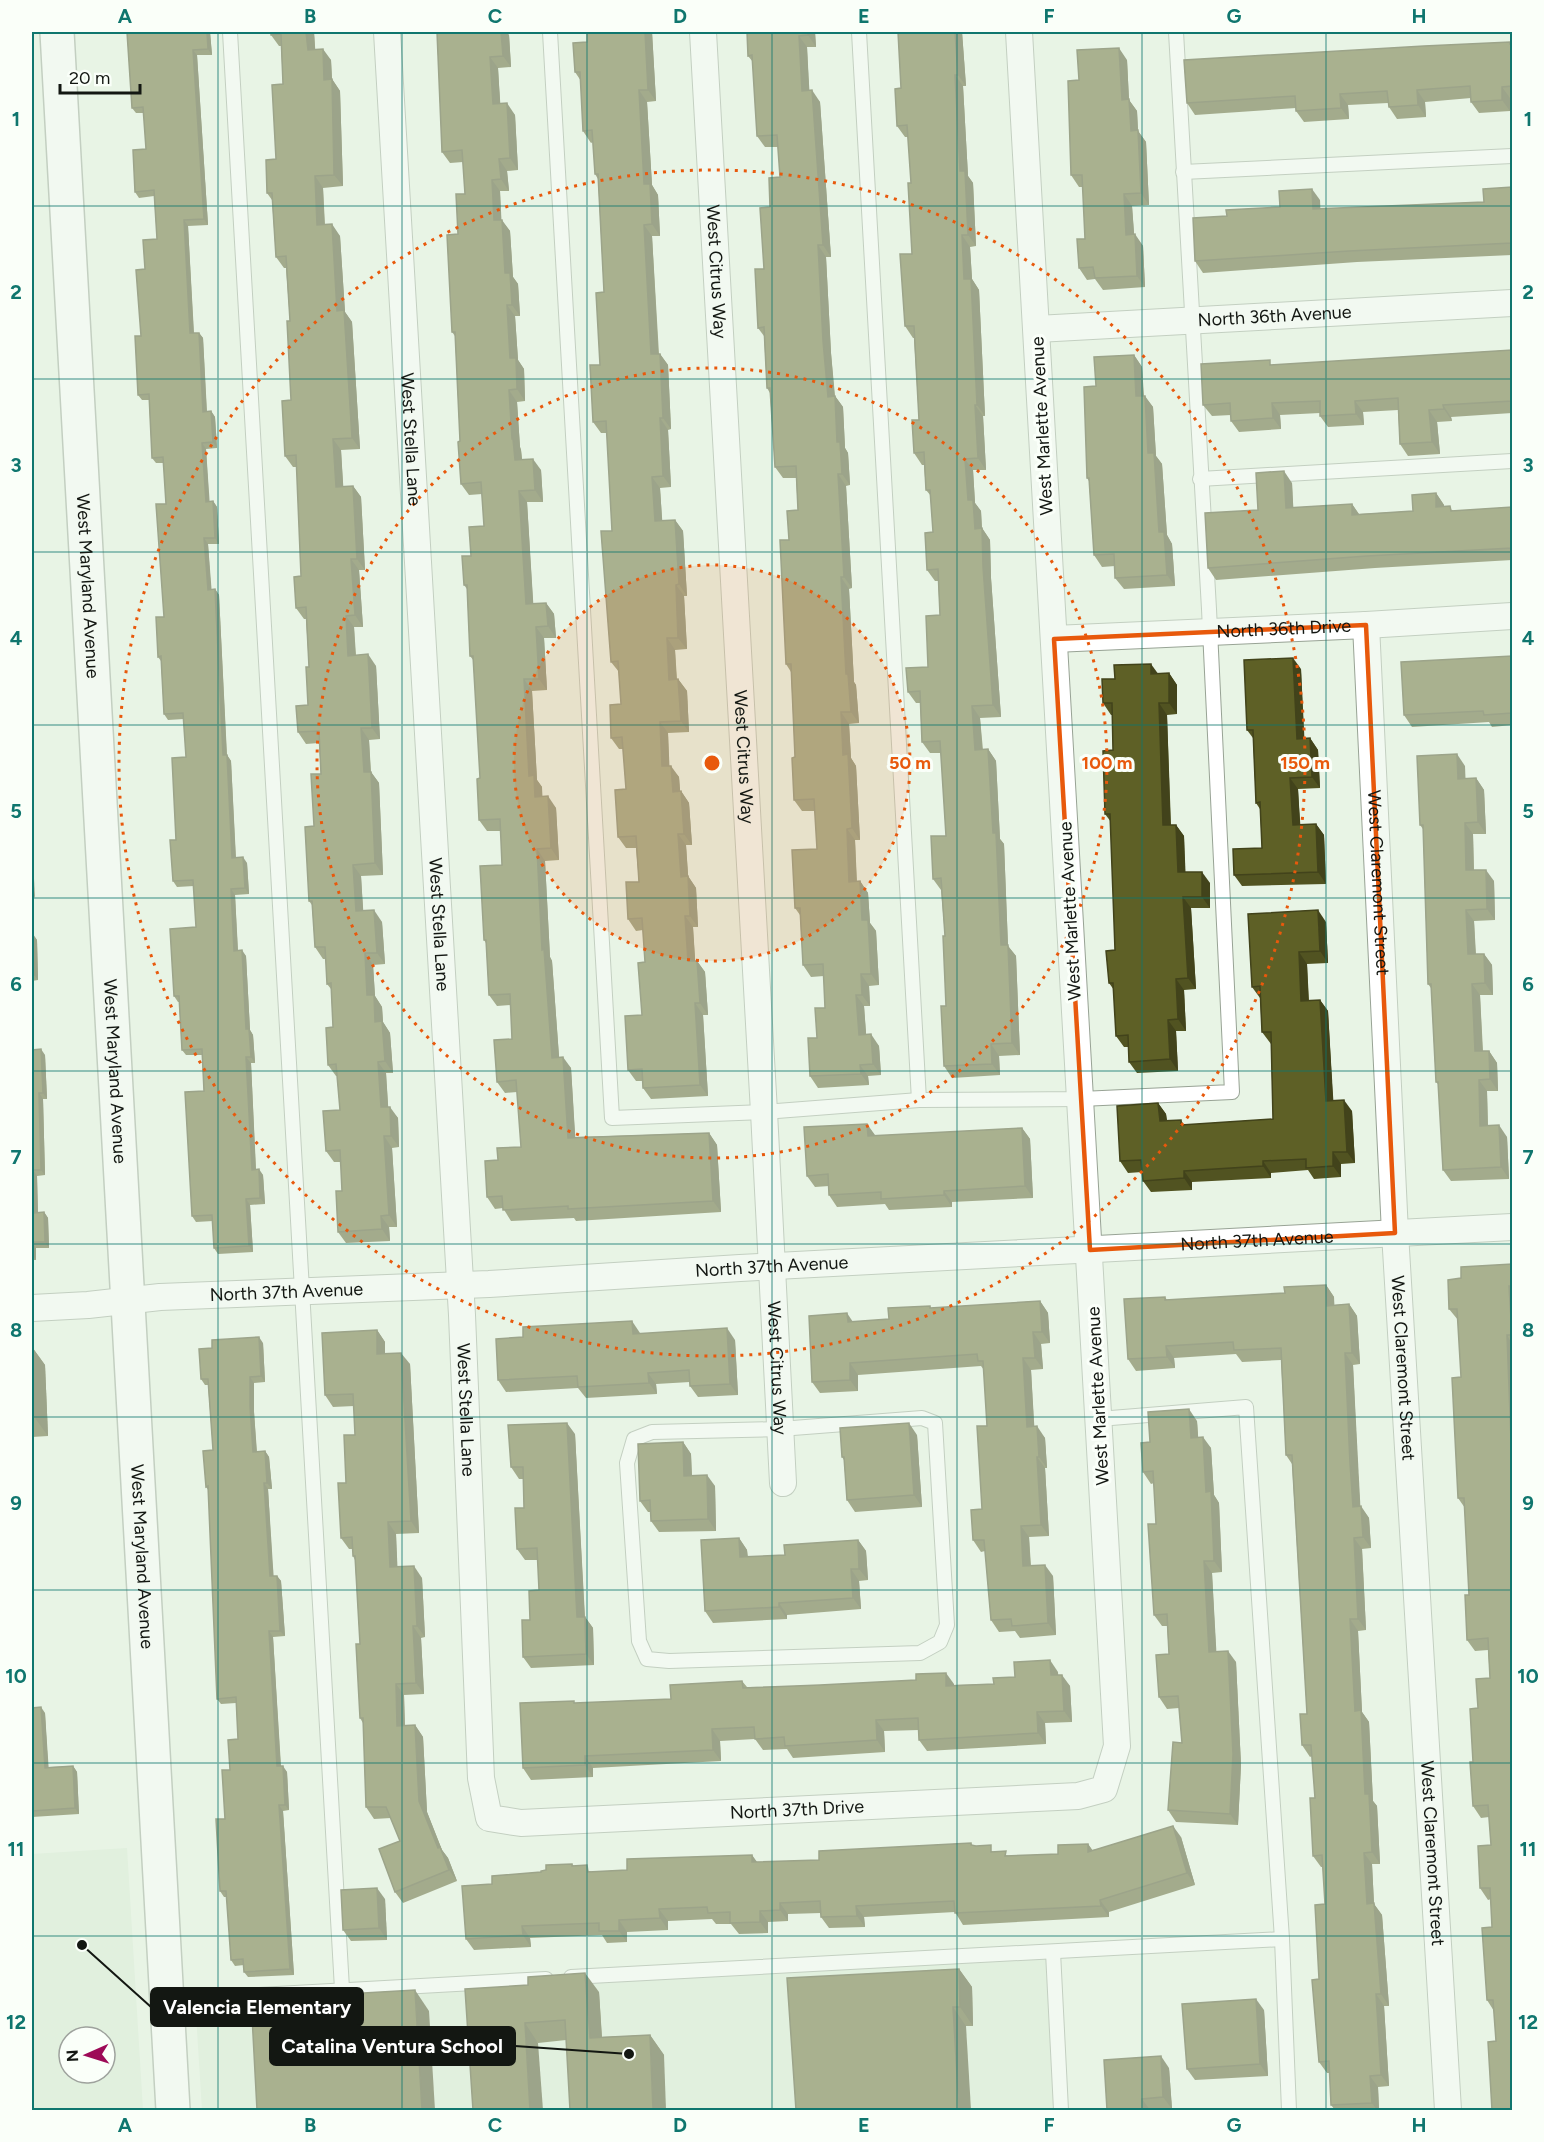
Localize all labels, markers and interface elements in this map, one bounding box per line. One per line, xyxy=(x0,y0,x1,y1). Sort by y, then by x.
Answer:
text: A xyxy=(118,4,133,28)
text: B xyxy=(304,4,316,28)
text: C xyxy=(488,4,502,28)
text: D xyxy=(673,4,687,28)
text: E xyxy=(858,4,870,28)
text: F xyxy=(1043,4,1055,28)
text: G xyxy=(1227,4,1242,28)
text: H xyxy=(1412,4,1427,28)
scale bar xyxy=(60,57,140,95)
text: 20 m xyxy=(69,67,110,89)
text: 1 xyxy=(12,107,20,131)
text: 1 xyxy=(1524,107,1532,131)
street label: West Citrus Way xyxy=(702,204,731,340)
text: 2 xyxy=(10,280,22,304)
text: 2 xyxy=(1522,280,1534,304)
street label: North 36th Avenue xyxy=(1197,301,1352,331)
street label: West Marlette Avenue xyxy=(1026,336,1058,516)
street label: West Stella Lane xyxy=(396,372,426,507)
text: 3 xyxy=(10,453,22,477)
text: 3 xyxy=(1522,453,1534,477)
street label: West Maryland Avenue xyxy=(72,493,104,679)
street label: North 36th Drive xyxy=(1216,615,1352,643)
text: 4 xyxy=(10,626,23,650)
text: 4 xyxy=(1522,626,1535,650)
street label: West Citrus Way xyxy=(729,689,759,825)
text: 50 m xyxy=(889,752,931,774)
text: 100 m xyxy=(1082,752,1132,774)
text: 150 m xyxy=(1280,752,1330,774)
centre of rings xyxy=(702,753,722,773)
street label: West Claremont Street xyxy=(1363,789,1394,976)
text: 5 xyxy=(10,799,22,823)
text: 5 xyxy=(1522,799,1534,823)
street label: West Marlette Avenue xyxy=(1054,821,1086,1001)
street label: West Stella Lane xyxy=(424,857,454,992)
text: 6 xyxy=(10,972,22,996)
text: 6 xyxy=(1522,972,1534,996)
street label: West Maryland Avenue xyxy=(99,978,131,1165)
text: 7 xyxy=(10,1145,22,1169)
text: 7 xyxy=(1522,1145,1534,1169)
street label: North 37th Avenue xyxy=(1180,1225,1334,1256)
street label: North 37th Avenue xyxy=(694,1251,849,1282)
street label: West Claremont Street xyxy=(1387,1275,1420,1462)
street label: North 37th Avenue xyxy=(209,1278,364,1306)
street label: West Citrus Way xyxy=(763,1300,792,1436)
street label: West Marlette Avenue xyxy=(1082,1306,1114,1486)
text: 8 xyxy=(10,1318,22,1342)
text: 8 xyxy=(1522,1318,1534,1342)
street label: West Stella Lane xyxy=(452,1342,480,1477)
street label: West Maryland Avenue xyxy=(126,1464,158,1650)
text: 9 xyxy=(10,1491,22,1515)
text: 9 xyxy=(1522,1491,1534,1515)
text: 10 xyxy=(5,1664,27,1688)
text: 10 xyxy=(1517,1664,1539,1688)
street label: West Claremont Street xyxy=(1416,1760,1449,1947)
street label: North 37th Drive xyxy=(729,1795,865,1824)
text: 11 xyxy=(8,1837,24,1861)
text: 11 xyxy=(1520,1837,1536,1861)
callout: Valencia Elementary xyxy=(151,1988,363,2026)
text: Valencia Elementary xyxy=(163,1995,352,2019)
text: 12 xyxy=(6,2010,26,2034)
text: 12 xyxy=(1518,2010,1538,2034)
north arrow xyxy=(57,2025,117,2085)
callout: Catalina Ventura School xyxy=(270,2027,515,2065)
text: Catalina Ventura School xyxy=(281,2034,503,2058)
text: N xyxy=(63,2049,82,2062)
text: A xyxy=(118,2113,133,2137)
text: B xyxy=(304,2113,316,2137)
text: C xyxy=(488,2113,502,2137)
text: D xyxy=(673,2113,687,2137)
text: E xyxy=(858,2113,870,2137)
text: F xyxy=(1043,2113,1055,2137)
text: G xyxy=(1227,2113,1242,2137)
text: H xyxy=(1412,2113,1427,2137)

